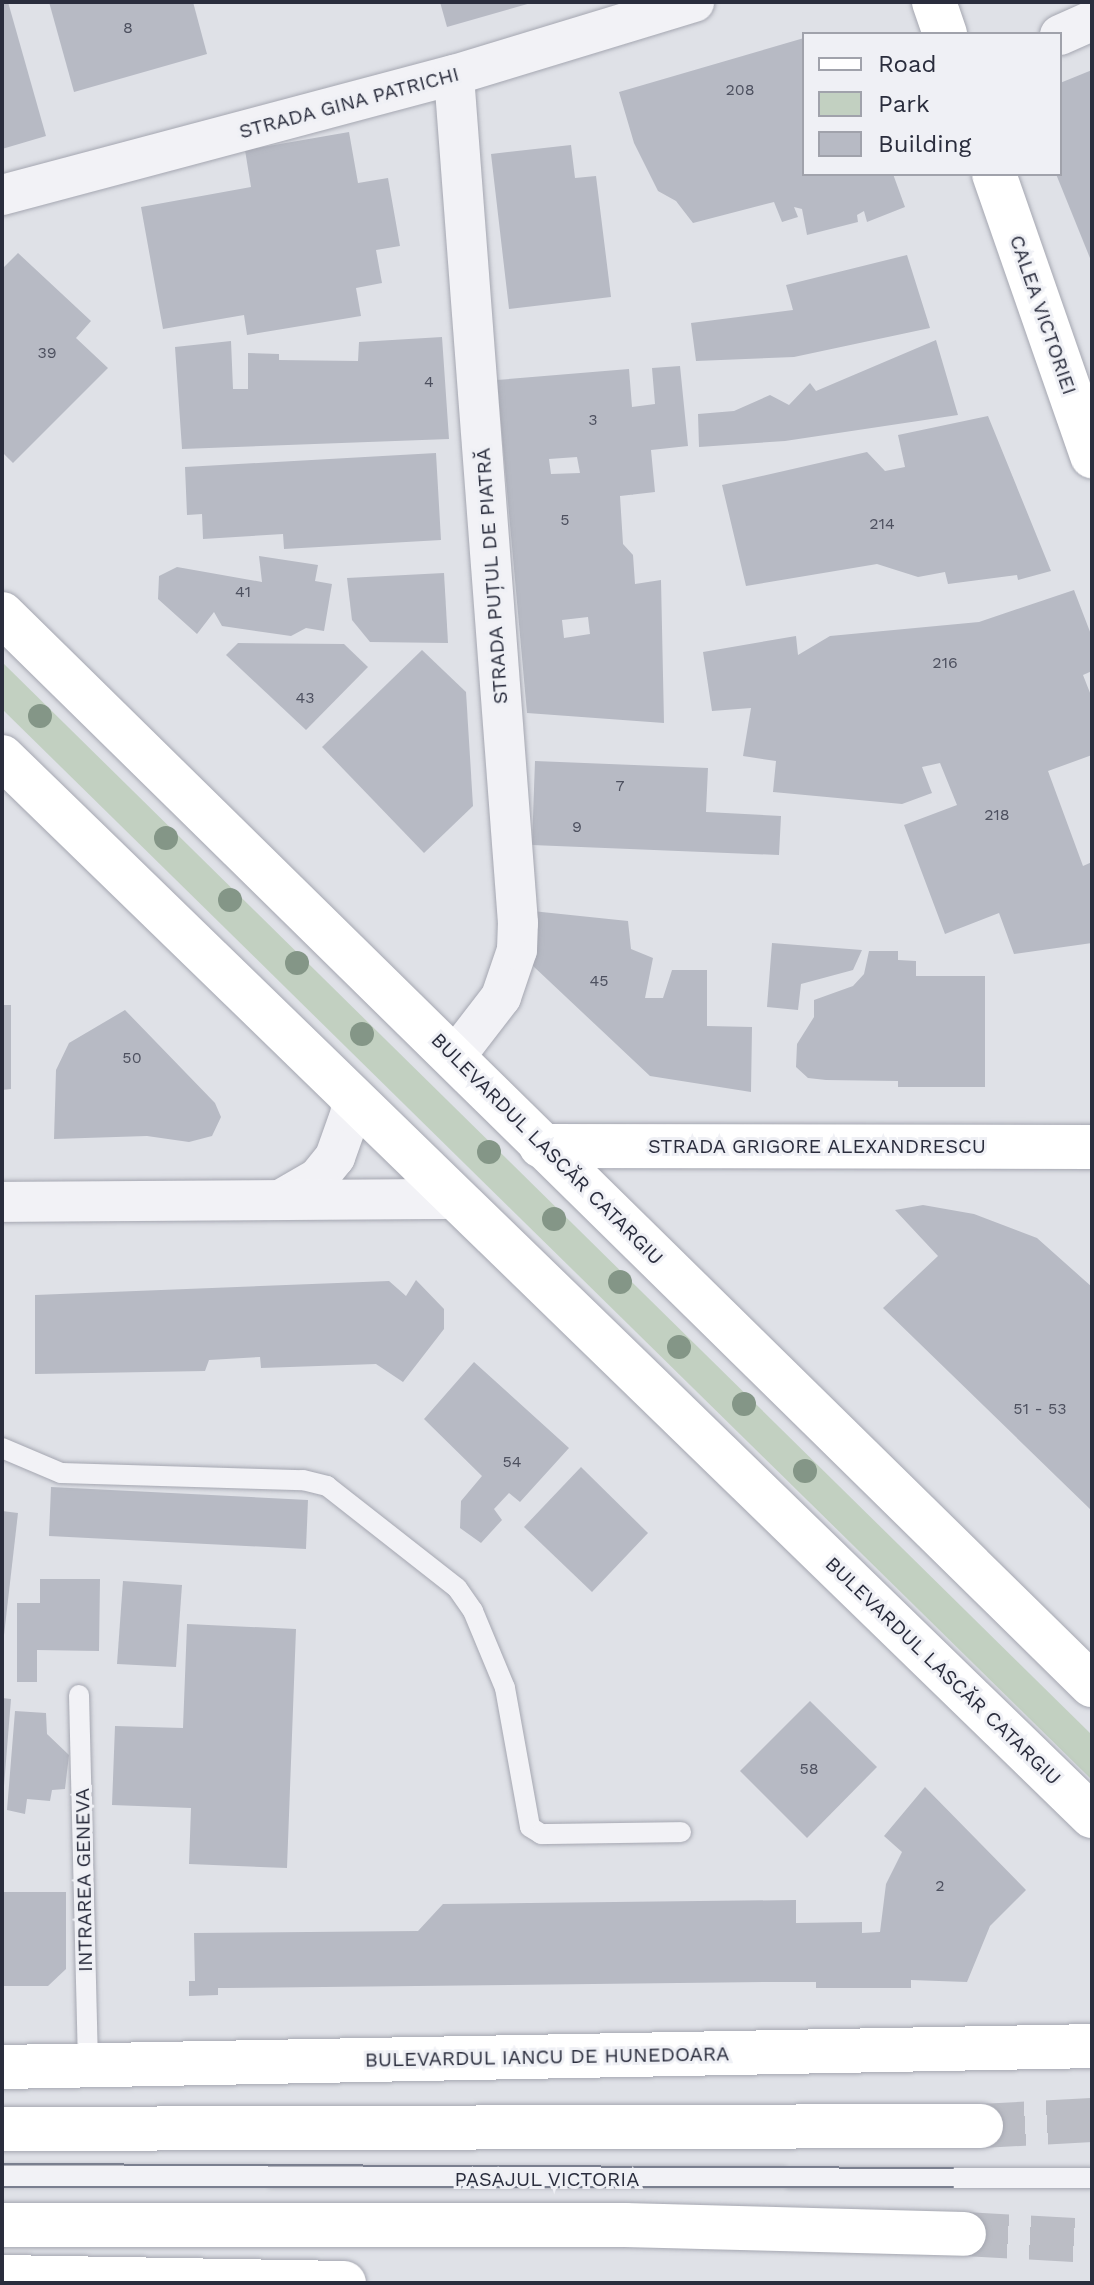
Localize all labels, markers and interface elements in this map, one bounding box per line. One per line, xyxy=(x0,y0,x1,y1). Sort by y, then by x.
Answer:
house number: 8 xyxy=(123,18,133,38)
legend xyxy=(802,32,1062,176)
text: Road xyxy=(878,50,937,78)
street label: STRADA GINA PATRICHI xyxy=(236,62,462,144)
house number: 208 xyxy=(725,80,755,100)
text: Park xyxy=(878,90,930,118)
text: Building xyxy=(878,130,971,158)
street label: CALEA VICTORIEI xyxy=(1004,231,1082,399)
house number: 39 xyxy=(37,343,57,363)
house number: 4 xyxy=(424,372,434,392)
house number: 3 xyxy=(588,410,598,430)
street label: STRADA PUȚUL DE PIATRĂ xyxy=(471,446,513,706)
house number: 5 xyxy=(560,510,570,530)
house number: 214 xyxy=(869,514,895,534)
house number: 41 xyxy=(235,582,251,602)
house number: 216 xyxy=(932,653,958,673)
house number: 43 xyxy=(295,688,315,708)
house number: 7 xyxy=(616,776,624,796)
house number: 218 xyxy=(984,805,1010,825)
house number: 9 xyxy=(572,817,582,837)
house number: 45 xyxy=(589,971,609,991)
street label: BULEVARDUL LASCĂR CATARGIU xyxy=(426,1028,668,1270)
house number: 50 xyxy=(122,1048,142,1068)
street label: STRADA GRIGORE ALEXANDRESCU xyxy=(647,1134,987,1158)
house number: 51 - 53 xyxy=(1013,1399,1067,1419)
house number: 54 xyxy=(502,1452,522,1472)
street label: BULEVARDUL LASCĂR CATARGIU xyxy=(820,1552,1066,1790)
house number: 58 xyxy=(799,1759,819,1779)
street label: INTRAREA GENEVA xyxy=(70,1787,98,1973)
house number: 2 xyxy=(935,1876,945,1896)
street label: BULEVARDUL IANCU DE HUNEDOARA xyxy=(364,2042,730,2072)
street label: PASAJUL VICTORIA xyxy=(454,2167,640,2191)

